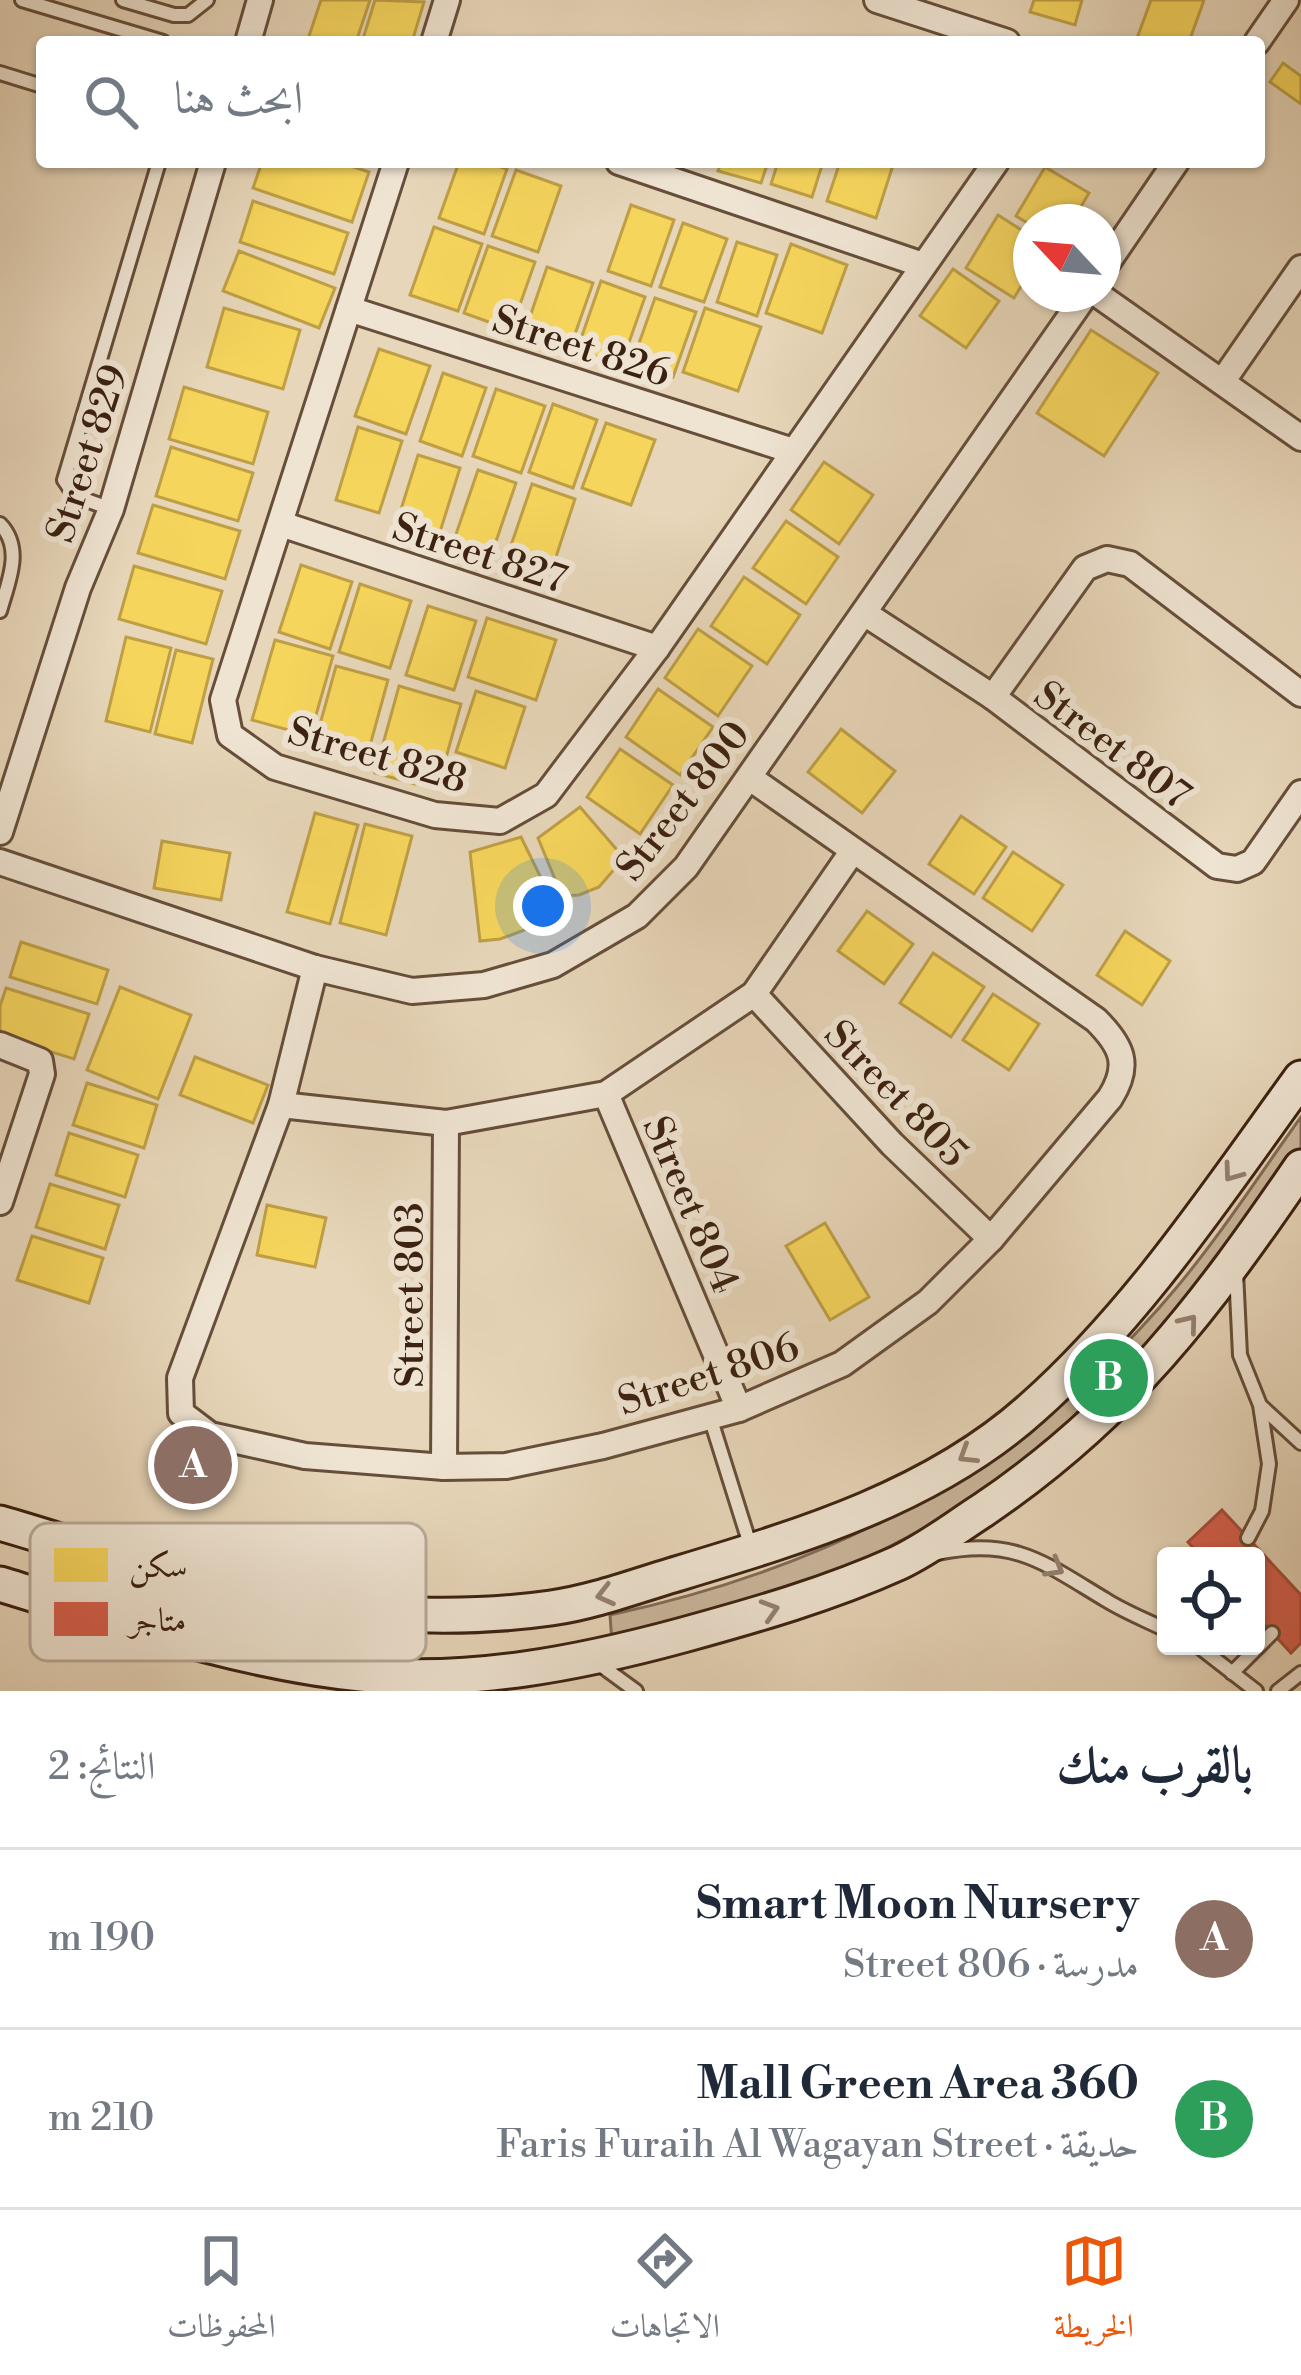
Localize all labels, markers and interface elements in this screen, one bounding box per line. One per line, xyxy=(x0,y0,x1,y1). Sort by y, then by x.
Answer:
search box xyxy=(36,36,1265,168)
icon: search xyxy=(78,69,144,135)
text: ابحث هنا xyxy=(174,71,303,128)
north arrow xyxy=(1013,204,1121,312)
street label: Street 826 xyxy=(486,296,676,399)
street label: Street 829 xyxy=(37,359,140,549)
street label: Street 827 xyxy=(386,503,573,606)
street label: Street 807 xyxy=(1024,671,1200,821)
street label: Street 828 xyxy=(282,707,473,805)
street label: Street 800 xyxy=(606,712,762,891)
your location xyxy=(513,876,573,936)
street label: Street 805 xyxy=(813,1011,977,1178)
street label: Street 804 xyxy=(631,1109,749,1301)
one-way arrow xyxy=(1225,1160,1247,1181)
street label: Street 803 xyxy=(387,1202,436,1388)
one-way arrow xyxy=(1174,1315,1196,1337)
street label: Street 806 xyxy=(612,1323,805,1428)
pin: B xyxy=(1070,1333,1148,1423)
pin: A xyxy=(154,1420,232,1510)
one-way arrow xyxy=(958,1441,980,1463)
legend xyxy=(30,1523,426,1661)
text: سكن xyxy=(129,1547,187,1588)
map controls xyxy=(1157,1547,1265,1655)
button: locate xyxy=(1157,1547,1265,1655)
one-way arrow xyxy=(1042,1554,1064,1577)
one-way arrow xyxy=(595,1581,615,1606)
one-way arrow xyxy=(759,1600,780,1625)
text: متاجر xyxy=(126,1601,186,1642)
text: بالقرب منك xyxy=(1056,1735,1253,1799)
text: النتائج: 2 xyxy=(48,1743,156,1792)
text: Smart Moon Nursery xyxy=(696,1876,1139,1933)
text: 190 m xyxy=(48,1914,155,1963)
text: A xyxy=(1200,1914,1228,1963)
text: مدرسة · Street 806 xyxy=(843,1941,1139,1990)
text: 360 Mall Green Area xyxy=(697,2056,1139,2113)
text: 210 m xyxy=(48,2094,154,2143)
text: B xyxy=(1199,2094,1229,2143)
text: حديقة · Faris Furaih Al Wagayan Street xyxy=(497,2121,1139,2170)
tab: المحفوظات xyxy=(167,2228,276,2358)
tab: الاتجاهات xyxy=(610,2228,720,2358)
tab: الخريطة xyxy=(1054,2228,1134,2358)

